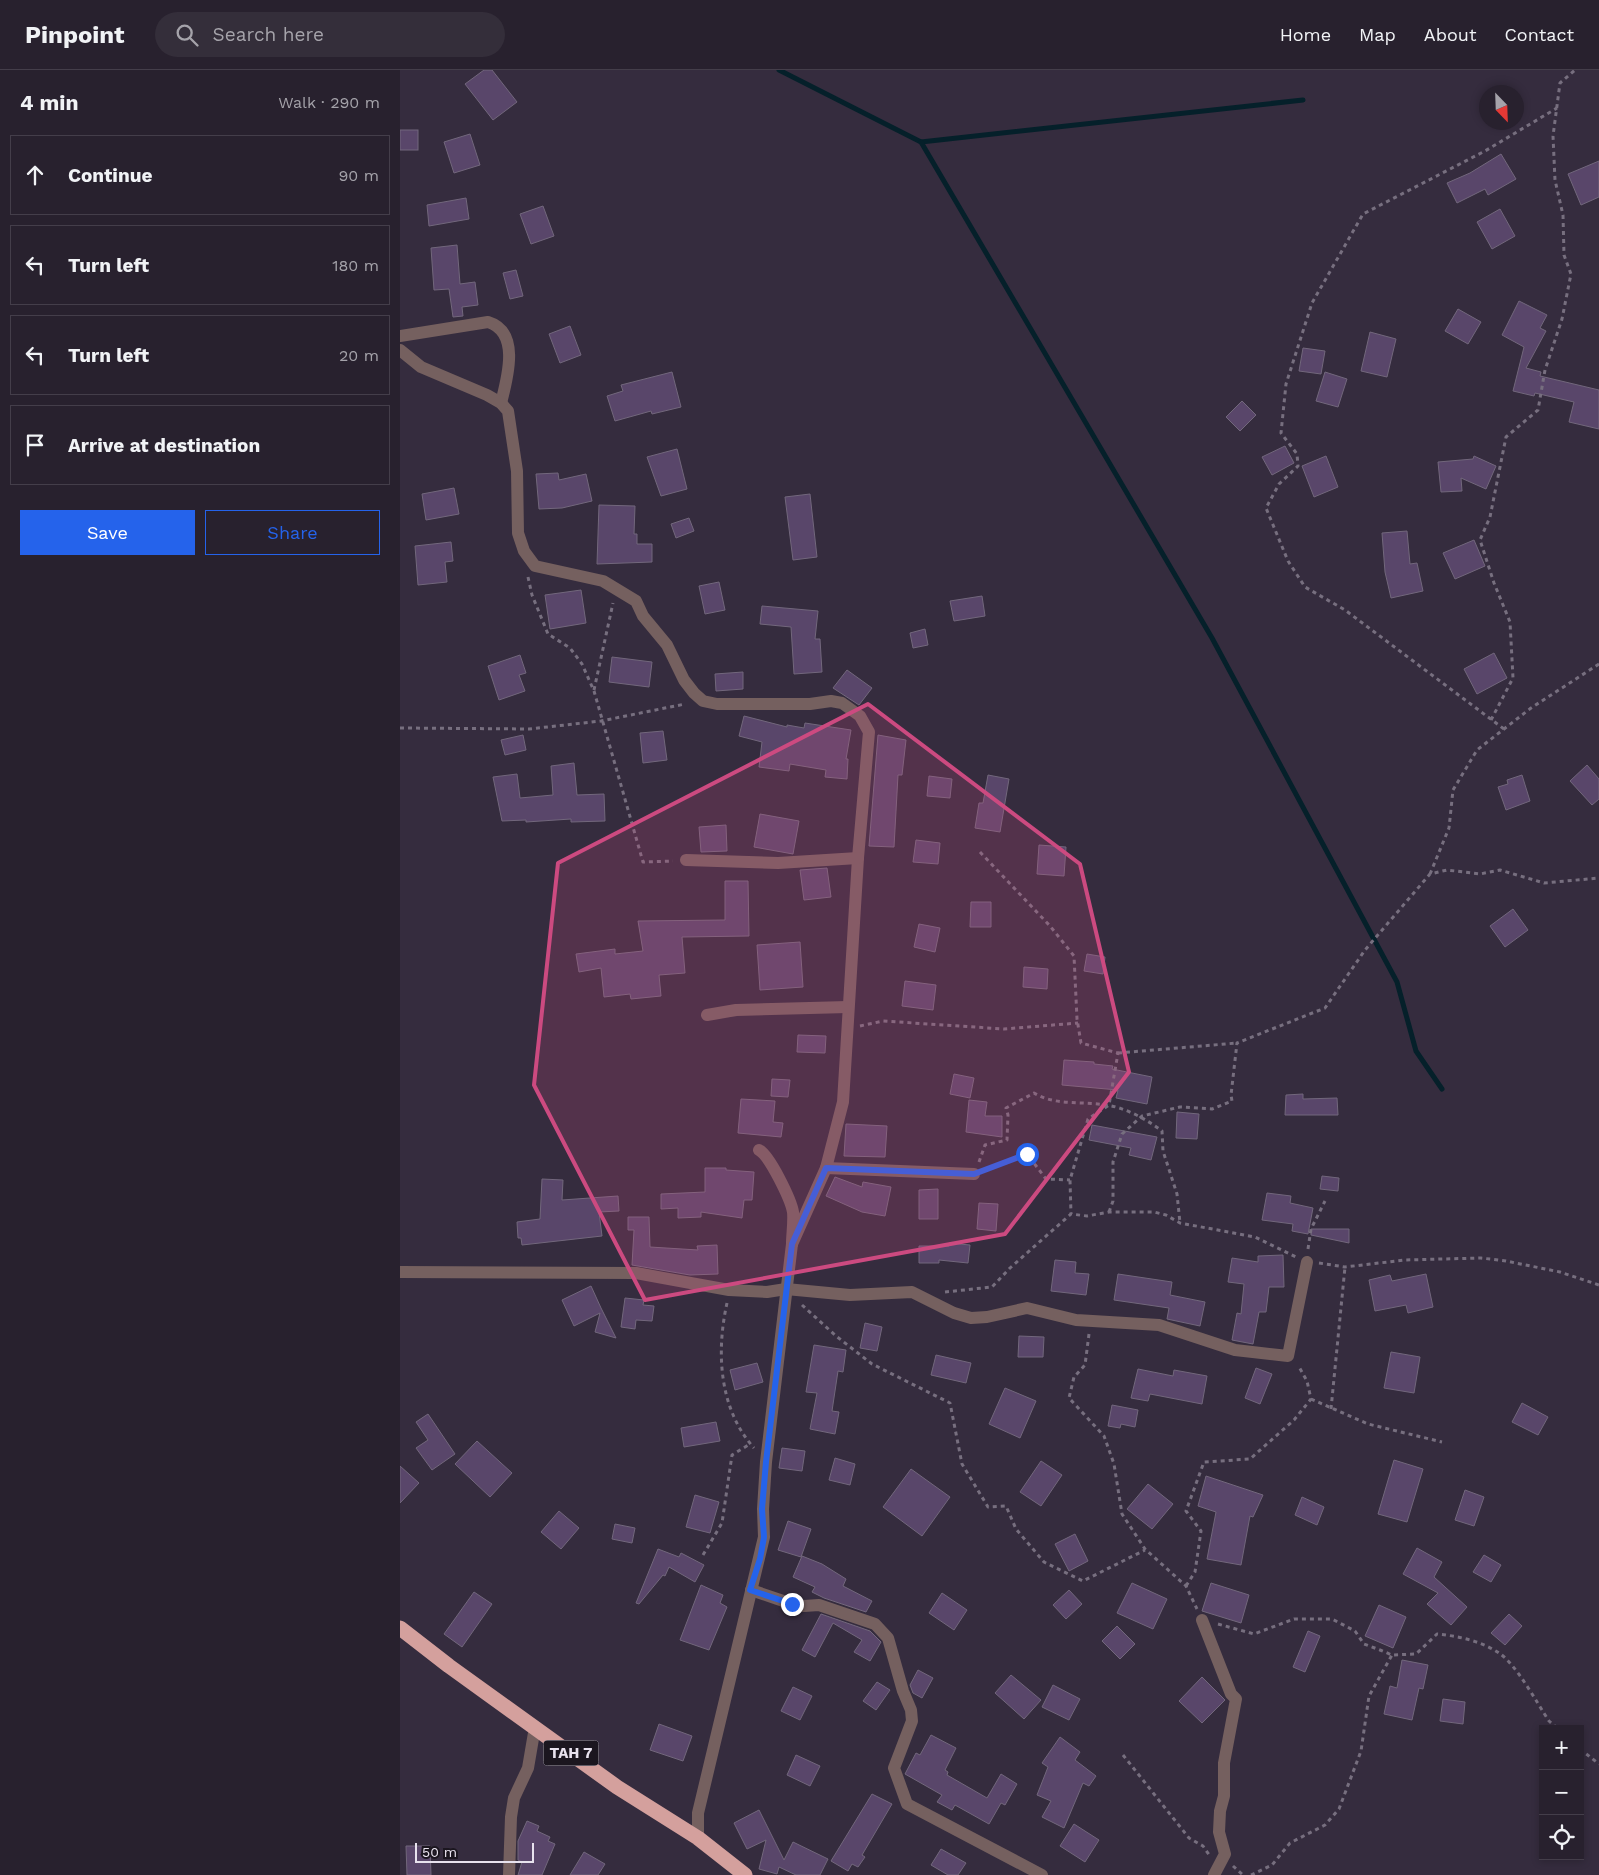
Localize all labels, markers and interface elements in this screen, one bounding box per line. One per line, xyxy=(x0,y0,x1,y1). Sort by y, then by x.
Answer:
search box xyxy=(155,12,505,57)
text: Pinpoint xyxy=(25,21,125,49)
icon: search xyxy=(173,21,201,49)
text: Search here xyxy=(213,23,324,46)
text: Home xyxy=(1280,24,1331,45)
text: Map xyxy=(1359,24,1396,45)
text: About xyxy=(1424,24,1476,45)
text: Contact xyxy=(1504,24,1574,45)
north arrow xyxy=(1479,85,1524,130)
text: 4 min xyxy=(20,90,78,115)
text: Walk · 290 m xyxy=(278,93,380,112)
icon: ahead xyxy=(21,161,49,189)
text: Continue xyxy=(68,164,152,187)
text: 90 m xyxy=(338,166,379,185)
icon: left xyxy=(21,251,49,279)
text: Turn left xyxy=(68,254,149,277)
text: 180 m xyxy=(332,256,379,275)
icon: left xyxy=(21,341,49,369)
text: Turn left xyxy=(68,344,149,367)
text: 20 m xyxy=(339,346,379,365)
icon: arrive xyxy=(21,431,49,459)
text: Arrive at destination xyxy=(68,434,260,457)
button: Save xyxy=(20,510,195,555)
button: Share xyxy=(205,510,380,555)
route start xyxy=(1016,1143,1039,1166)
route end xyxy=(781,1593,804,1616)
map controls xyxy=(1539,1725,1584,1860)
button: + xyxy=(1539,1725,1584,1770)
road number: TAH 7 xyxy=(544,1740,598,1766)
button: − xyxy=(1539,1770,1584,1815)
button: locate xyxy=(1539,1815,1584,1860)
scale bar xyxy=(415,1840,534,1863)
text: 50 m xyxy=(422,1844,457,1860)

